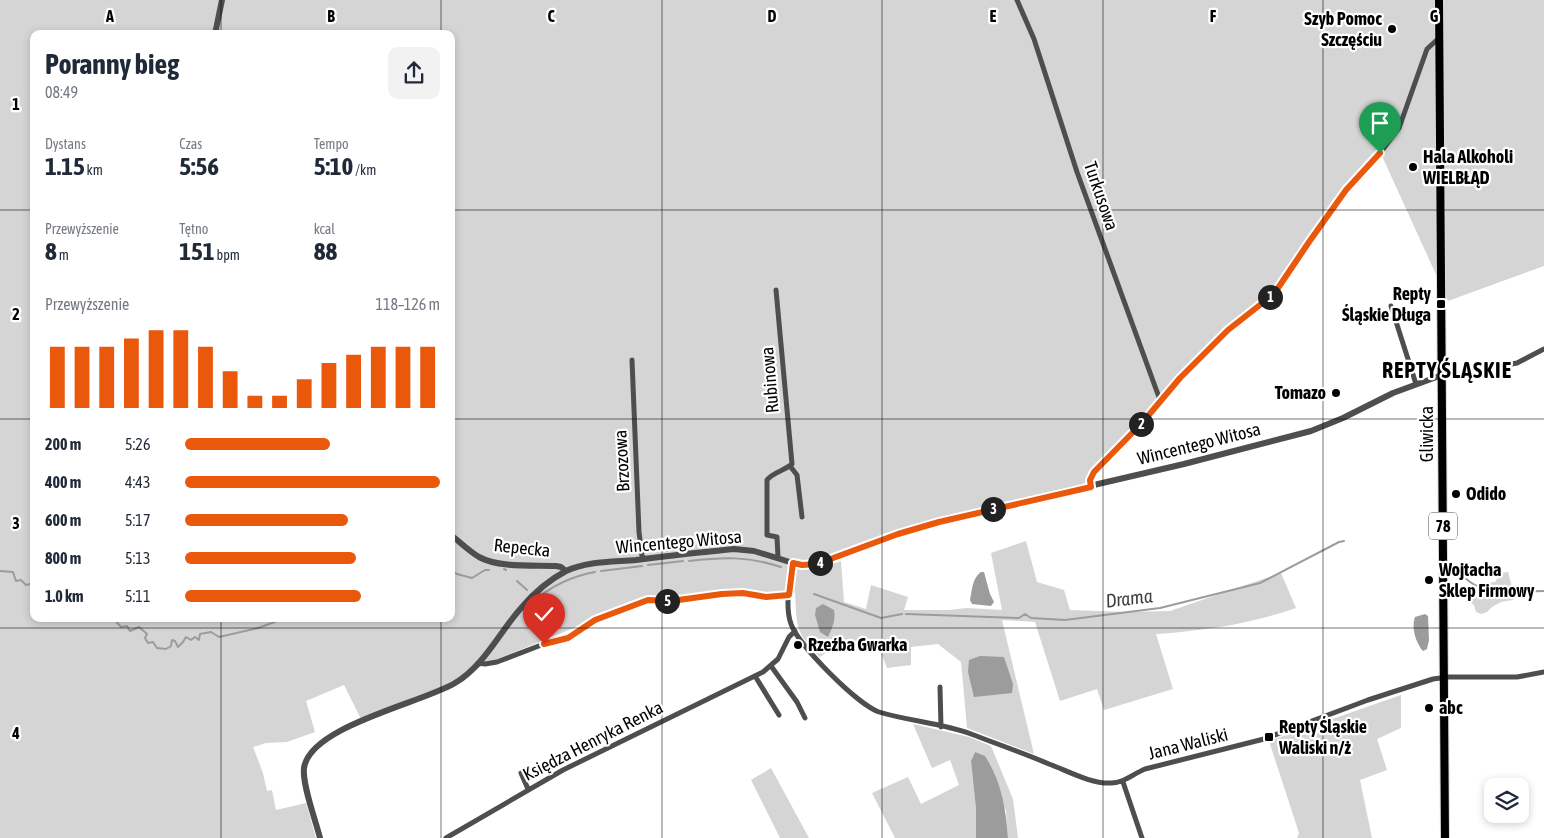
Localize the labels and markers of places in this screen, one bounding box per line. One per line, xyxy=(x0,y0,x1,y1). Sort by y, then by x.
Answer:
place label: Szyb Pomoc Szczęściu xyxy=(1304,8,1382,50)
marker: Szyb Pomoc Szczęściu xyxy=(1386,23,1398,35)
pin xyxy=(1359,102,1401,153)
place label: Hala Alkoholi WIELBŁĄD xyxy=(1422,146,1513,188)
marker: Hala Alkoholi WIELBŁĄD xyxy=(1407,161,1419,173)
place label: Repty Śląskie Długa xyxy=(1342,283,1432,325)
pin: 1 xyxy=(1258,284,1282,310)
marker: Repty Śląskie Długa xyxy=(1435,298,1447,310)
place label: Tomazo xyxy=(1275,382,1326,403)
marker: Tomazo xyxy=(1330,387,1342,399)
pin: 2 xyxy=(1128,412,1154,436)
place label: Odido xyxy=(1466,483,1506,504)
marker: Odido xyxy=(1450,488,1462,500)
pin: 3 xyxy=(980,496,1006,522)
pin: 4 xyxy=(808,550,832,576)
place label: Wojtacha Sklep Firmowy xyxy=(1438,559,1535,601)
marker: Wojtacha Sklep Firmowy xyxy=(1423,574,1435,586)
pin: 5 xyxy=(654,588,680,614)
pin xyxy=(523,593,565,644)
place label: Rzeźba Gwarka xyxy=(808,634,907,655)
marker: Rzeźba Gwarka xyxy=(792,639,804,651)
place label: abc xyxy=(1439,697,1463,718)
marker: abc xyxy=(1423,702,1435,714)
place label: Repty Śląskie Waliski n/ż xyxy=(1278,716,1367,758)
marker: Repty Śląskie Waliski n/ż xyxy=(1263,731,1275,743)

